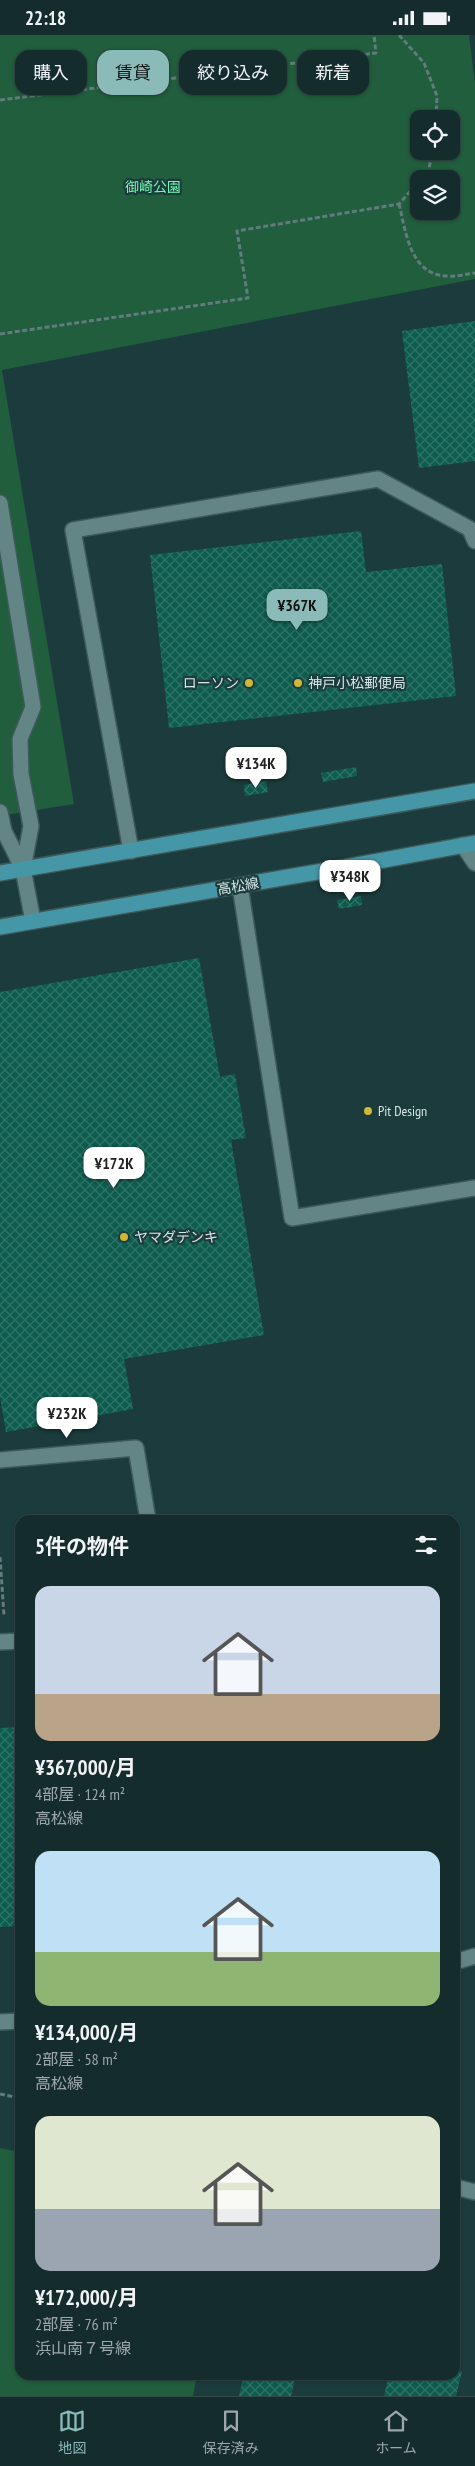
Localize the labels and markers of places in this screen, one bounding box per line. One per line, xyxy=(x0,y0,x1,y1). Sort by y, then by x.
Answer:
pin: ¥367K xyxy=(262,589,332,631)
place label: ローソン xyxy=(183,674,239,692)
place label: 神戸小松郵便局 xyxy=(308,674,406,692)
marker: ローソン xyxy=(243,677,255,689)
marker: 神戸小松郵便局 xyxy=(292,677,304,689)
pin: ¥134K xyxy=(221,747,291,789)
pin: ¥348K xyxy=(315,859,385,902)
place label: Pit Design xyxy=(378,1102,427,1120)
marker: Pit Design xyxy=(362,1105,374,1117)
pin: ¥172K xyxy=(79,1147,149,1189)
place label: ヤマダデンキ xyxy=(134,1228,218,1246)
marker: ヤマダデンキ xyxy=(118,1231,130,1243)
pin: ¥232K xyxy=(32,1397,102,1439)

